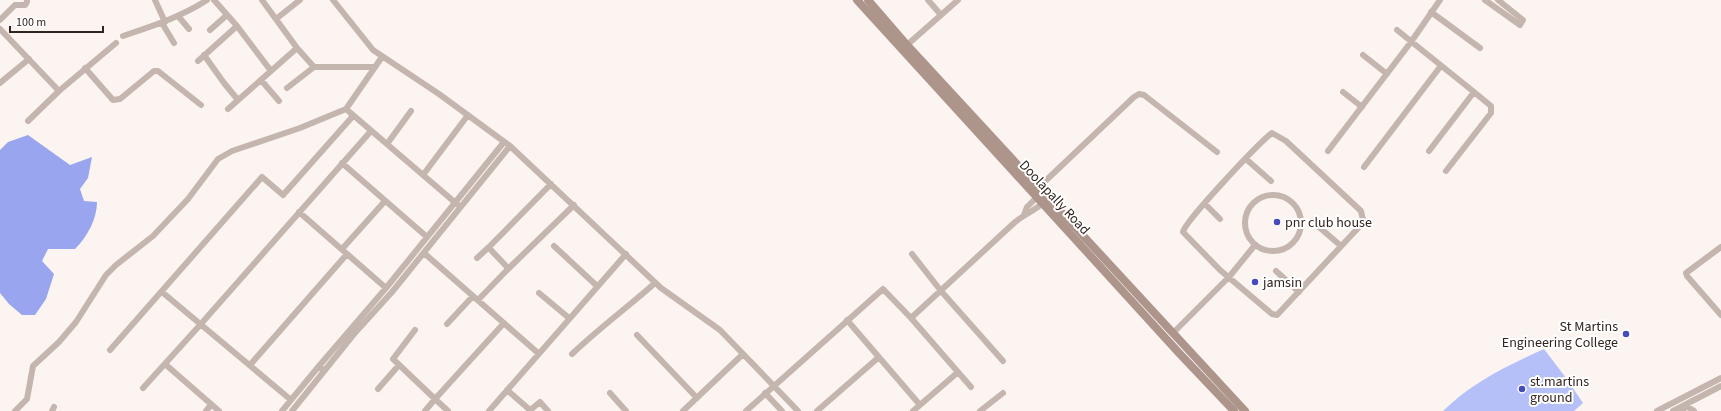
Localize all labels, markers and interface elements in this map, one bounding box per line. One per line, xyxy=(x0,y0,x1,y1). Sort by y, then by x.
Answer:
scale bar xyxy=(10,8,103,34)
text: 100 m xyxy=(16,14,46,31)
street label: Doolapally Road xyxy=(1014,156,1094,239)
place label: pnr club house xyxy=(1285,213,1372,233)
marker: pnr club house xyxy=(1272,217,1282,227)
place label: jamsin xyxy=(1262,273,1302,293)
marker: jamsin xyxy=(1250,277,1260,287)
place label: St Martins Engineering College xyxy=(1502,317,1618,353)
marker: St Martins Engineering College xyxy=(1621,329,1631,339)
place label: st.martins ground xyxy=(1530,372,1589,408)
marker: st.martins ground xyxy=(1517,384,1527,394)

